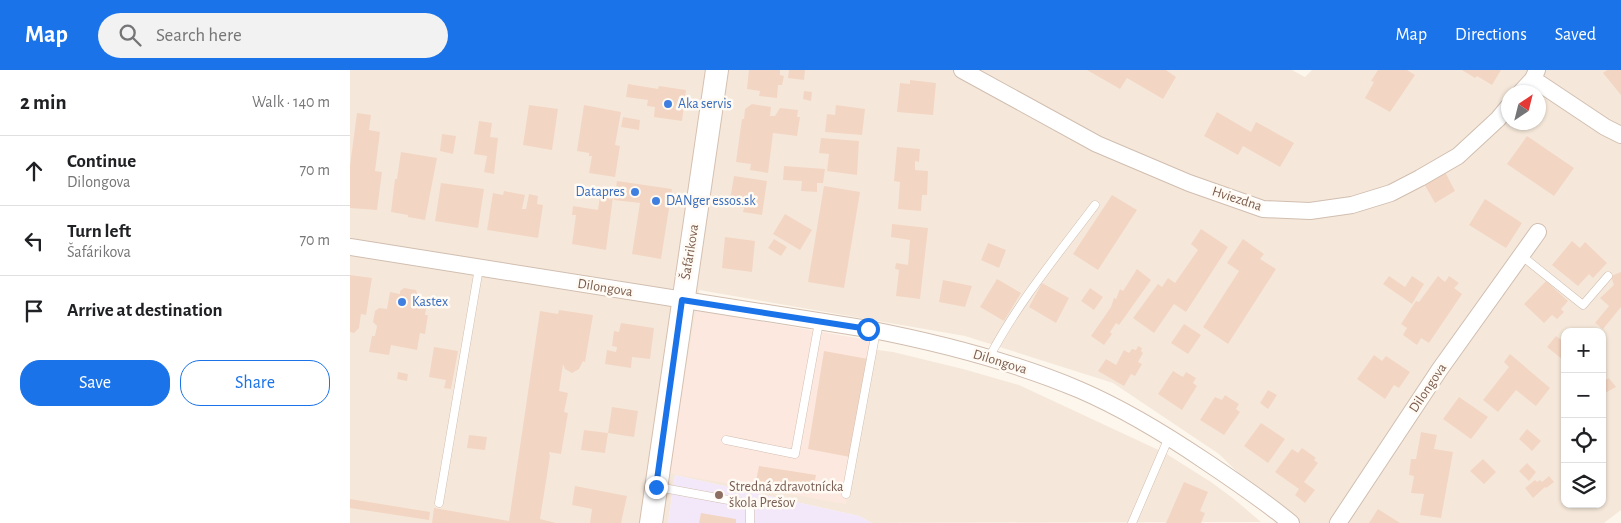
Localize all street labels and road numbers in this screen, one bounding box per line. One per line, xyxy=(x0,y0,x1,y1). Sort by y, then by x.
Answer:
street label: Hviezdna xyxy=(1210,184,1264,214)
street label: Šafárikova xyxy=(677,222,701,281)
street label: Dilongova xyxy=(576,277,634,299)
street label: Dilongova xyxy=(971,347,1029,377)
street label: Dilongova xyxy=(1407,361,1450,415)

